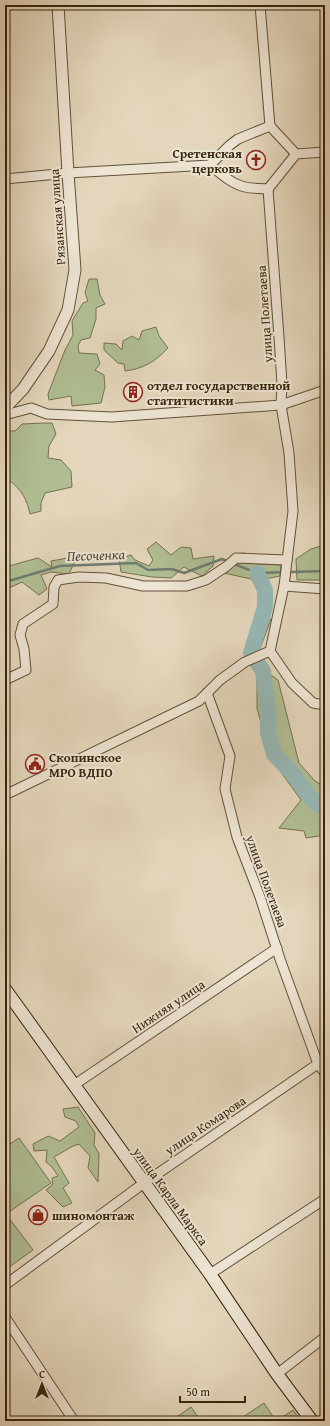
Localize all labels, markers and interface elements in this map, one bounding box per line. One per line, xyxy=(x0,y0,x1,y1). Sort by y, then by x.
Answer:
place label: Сретенская церковь xyxy=(172,144,242,178)
church icon: Сретенская церковь xyxy=(245,149,267,171)
street label: Рязанская улица xyxy=(45,167,70,266)
street label: улица Полетаева xyxy=(252,264,277,364)
place label: отдел государственной статитистики xyxy=(147,376,290,410)
building icon: отдел государственной статитистики xyxy=(122,381,144,403)
water label: Песоченка xyxy=(67,544,126,566)
place label: Скопинское МРО ВДПО xyxy=(49,748,121,782)
public building icon: Скопинское МРО ВДПО xyxy=(24,753,46,775)
street label: улица Полетаева xyxy=(241,831,292,931)
street label: Нижняя улица xyxy=(128,974,209,1038)
street label: улица Комарова xyxy=(160,1091,250,1160)
street label: улица Карла Маркса xyxy=(128,1142,213,1250)
shop icon: шиномонтаж xyxy=(27,1204,49,1226)
place label: шиномонтаж xyxy=(52,1206,135,1225)
north arrow xyxy=(22,1364,62,1404)
text: С xyxy=(39,1366,45,1382)
scale bar xyxy=(180,1378,245,1404)
text: 50 m xyxy=(186,1383,210,1400)

